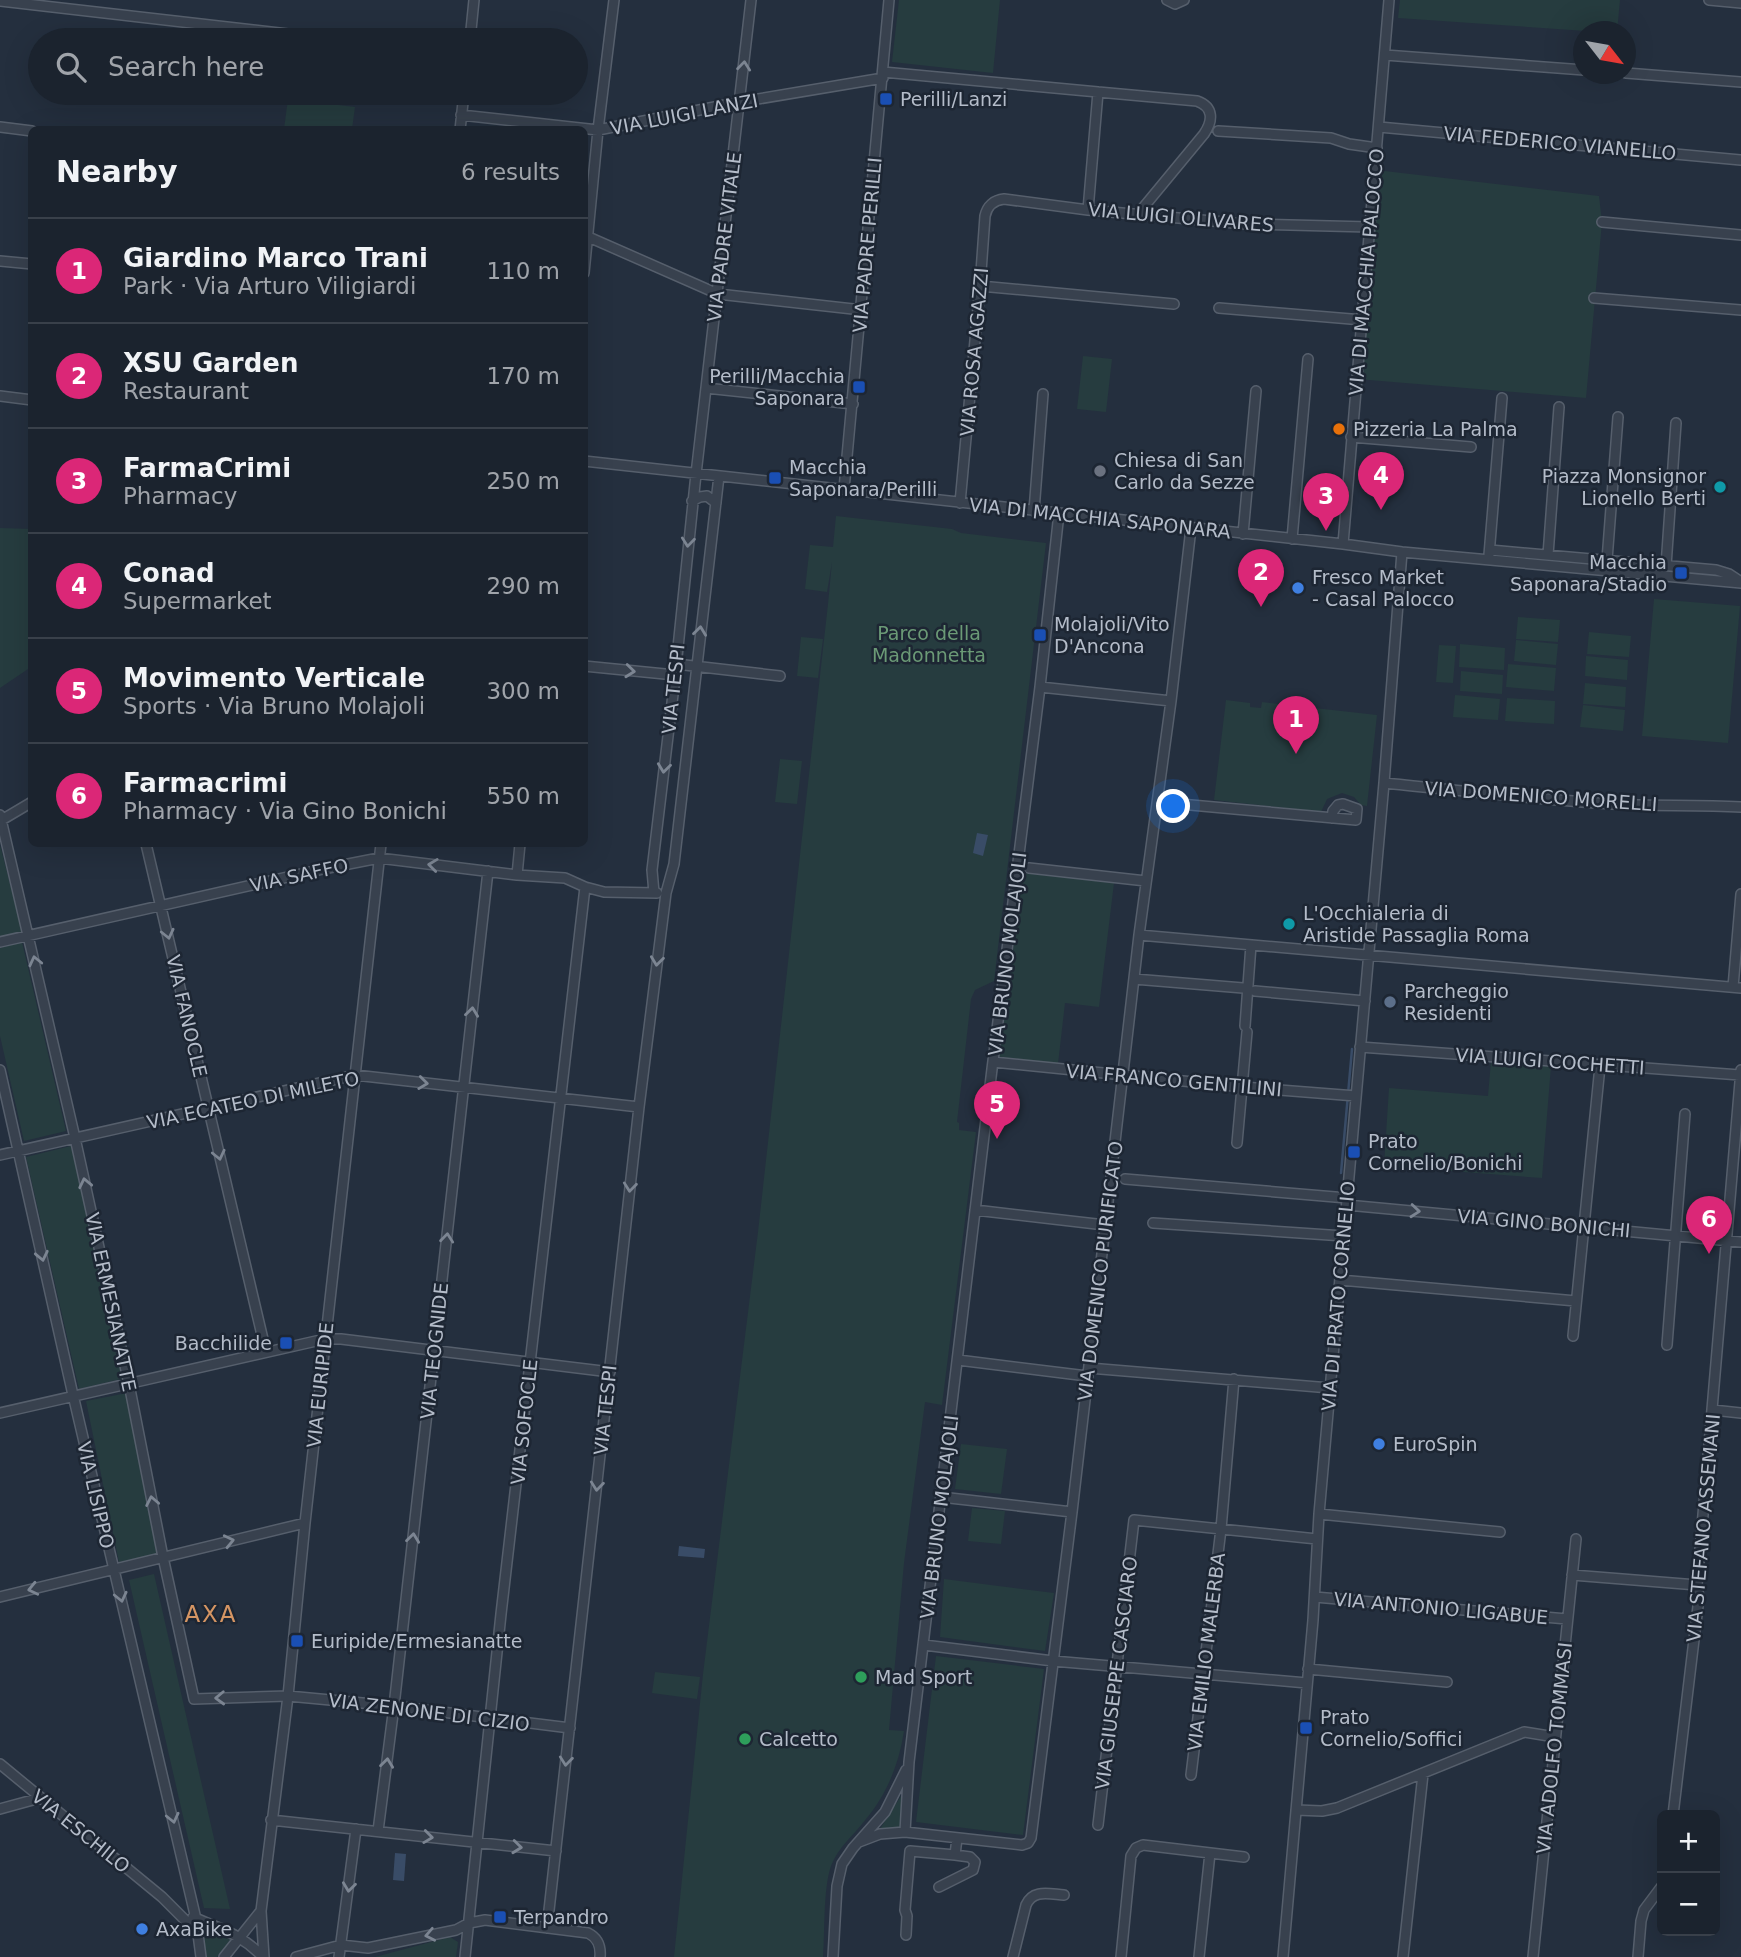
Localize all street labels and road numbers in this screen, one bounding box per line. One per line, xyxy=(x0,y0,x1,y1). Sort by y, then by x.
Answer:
street label: VIA LUIGI LANZI xyxy=(608,89,760,139)
street label: VIA FEDERICO VIANELLO xyxy=(1443,122,1677,164)
street label: VIA DI MACCHIA PALOCCO xyxy=(1344,147,1388,397)
street label: VIA PADRE VITALE xyxy=(703,151,745,323)
street label: VIA PADRE PERILLI xyxy=(848,156,886,334)
street label: VIA LUIGI OLIVARES xyxy=(1087,198,1275,236)
street label: VIA ROSA AGAZZI xyxy=(956,267,992,437)
street label: VIA DI MACCHIA SAPONARA xyxy=(968,493,1232,543)
street label: VIA TESPI xyxy=(657,643,689,735)
street label: VIA DOMENICO MORELLI xyxy=(1424,777,1658,815)
street label: VIA BRUNO MOLAJOLI xyxy=(984,851,1030,1057)
street label: VIA SAFFO xyxy=(248,854,350,896)
street label: VIA FANOCLE xyxy=(162,953,212,1079)
street label: VIA LUIGI COCHETTI xyxy=(1455,1043,1645,1079)
street label: VIA FRANCO GENTILINI xyxy=(1065,1060,1283,1100)
street label: VIA ECATEO DI MILETO xyxy=(145,1067,361,1133)
street label: VIA DOMENICO PURIFICATO xyxy=(1073,1140,1127,1402)
street label: VIA DI PRATO CORNELIO xyxy=(1317,1180,1359,1412)
street label: VIA GINO BONICHI xyxy=(1456,1204,1632,1242)
street label: VIA ERMESIANATTE xyxy=(81,1210,141,1394)
street label: VIA TEOGNIDE xyxy=(416,1282,452,1420)
street label: VIA EURIPIDE xyxy=(302,1321,338,1449)
street label: VIA SOFOCLE xyxy=(506,1358,542,1486)
street label: VIA TESPI xyxy=(589,1364,621,1456)
street label: VIA STEFANO ASSEMANI xyxy=(1682,1413,1724,1643)
street label: VIA BRUNO MOLAJOLI xyxy=(916,1414,962,1620)
street label: VIA LISIPPO xyxy=(73,1439,119,1551)
street label: VIA EMILIO MALERBA xyxy=(1183,1551,1229,1753)
street label: VIA GIUSEPPE CASCIARO xyxy=(1091,1555,1141,1791)
street label: VIA ANTONIO LIGABUE xyxy=(1333,1588,1549,1628)
street label: VIA ADOLFO TOMMASI xyxy=(1532,1641,1576,1855)
street label: VIA ZENONE DI CIZIO xyxy=(327,1689,531,1735)
street label: VIA ESCHILO xyxy=(28,1785,134,1877)

